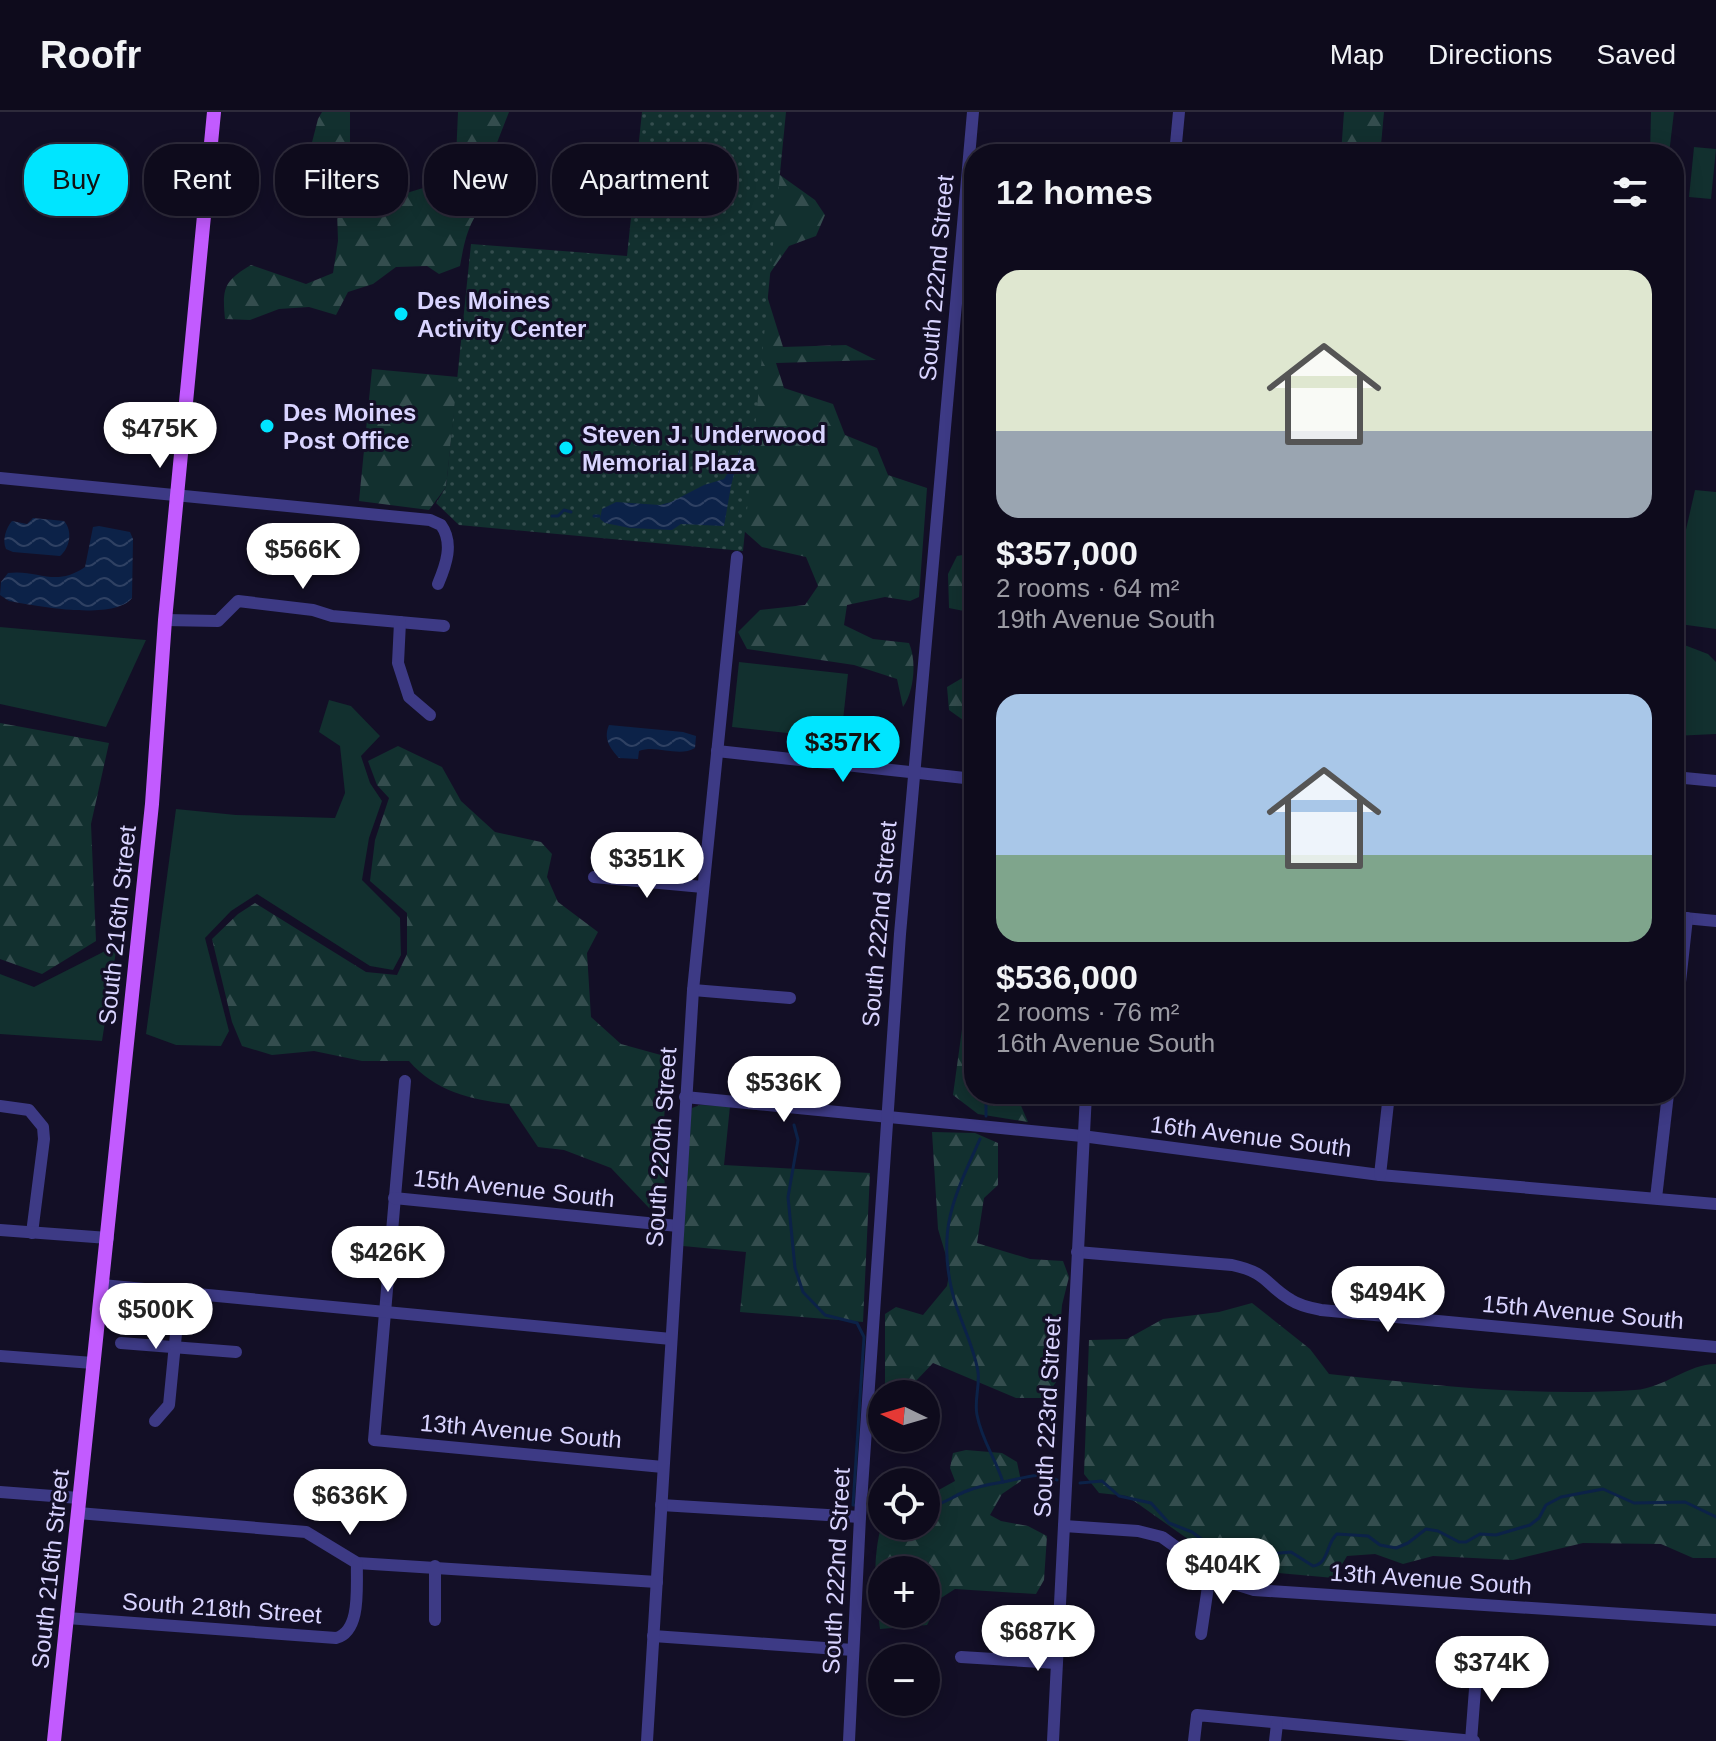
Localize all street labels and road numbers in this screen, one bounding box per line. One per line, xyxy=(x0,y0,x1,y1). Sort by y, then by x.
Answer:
street label: South 222nd Street xyxy=(914,173,958,382)
street label: South 222nd Street xyxy=(857,819,901,1028)
street label: South 216th Street xyxy=(93,824,141,1026)
street label: South 220th Street xyxy=(641,1046,681,1248)
street label: 16th Avenue South xyxy=(1149,1110,1353,1162)
street label: 15th Avenue South xyxy=(412,1164,616,1212)
street label: 15th Avenue South xyxy=(1481,1290,1685,1334)
street label: South 223rd Street xyxy=(1028,1315,1066,1518)
street label: 13th Avenue South xyxy=(419,1409,623,1453)
street label: South 222nd Street xyxy=(817,1467,855,1675)
street label: South 216th Street xyxy=(26,1468,74,1670)
street label: 13th Avenue South xyxy=(1329,1558,1533,1600)
street label: South 218th Street xyxy=(121,1588,323,1628)

